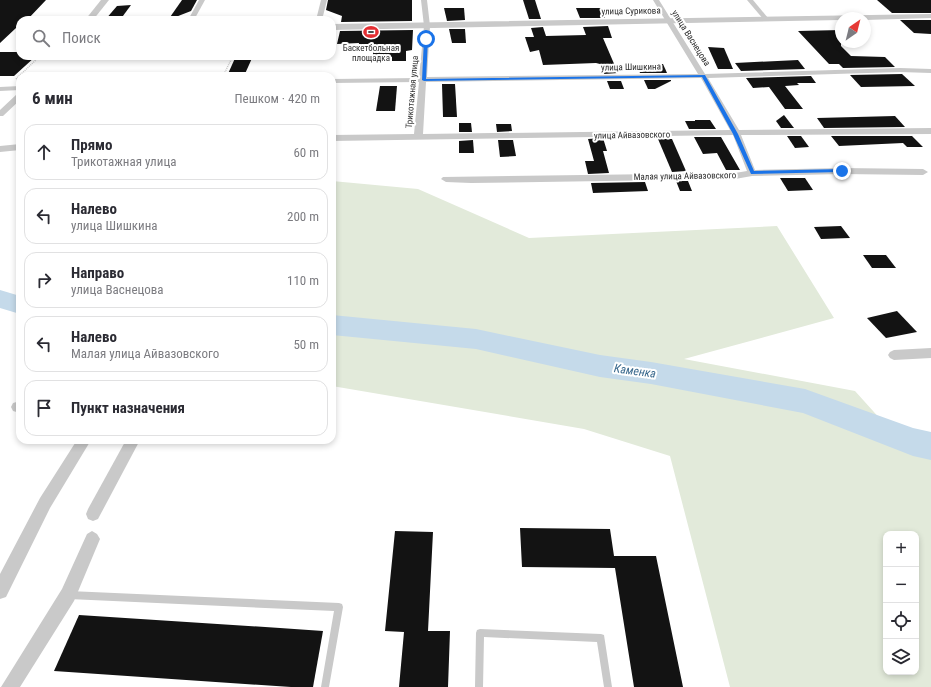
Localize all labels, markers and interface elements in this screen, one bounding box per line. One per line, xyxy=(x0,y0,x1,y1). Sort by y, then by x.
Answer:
street label: улица Сурикова xyxy=(601,5,661,17)
street label: улица Васнецова xyxy=(670,8,712,68)
north arrow xyxy=(835,12,871,48)
search box xyxy=(16,16,336,60)
sports icon: Баскетбольная площадка xyxy=(362,23,380,41)
icon: search xyxy=(30,27,52,49)
text: Поиск xyxy=(62,29,101,47)
route start xyxy=(417,30,435,48)
place label: Баскетбольная площадка xyxy=(343,43,399,63)
street label: Трикотажная улица xyxy=(404,55,420,129)
street label: улица Шишкина xyxy=(601,61,661,73)
text: 6 мин xyxy=(32,88,73,108)
text: Пешком · 420 m xyxy=(234,91,320,106)
street label: улица Айвазовского xyxy=(594,129,671,141)
text: Прямо xyxy=(71,136,112,154)
icon: ahead xyxy=(33,141,55,163)
text: 60 m xyxy=(293,145,319,160)
text: Трикотажная улица xyxy=(71,154,176,169)
route end xyxy=(833,162,851,180)
street label: Малая улица Айвазовского xyxy=(634,170,737,182)
text: Налево xyxy=(71,200,117,218)
icon: left xyxy=(33,205,55,227)
text: 200 m xyxy=(287,209,319,224)
text: улица Шишкина xyxy=(71,218,158,233)
text: Направо xyxy=(71,264,124,282)
icon: right xyxy=(33,269,55,291)
text: 110 m xyxy=(287,273,319,288)
text: улица Васнецова xyxy=(71,282,164,297)
text: Налево xyxy=(71,328,117,346)
icon: left xyxy=(33,333,55,355)
text: 50 m xyxy=(293,337,319,352)
text: Малая улица Айвазовского xyxy=(71,346,219,361)
water label: Каменка xyxy=(613,361,657,381)
icon: arrive xyxy=(33,397,55,419)
text: Пункт назначения xyxy=(71,399,185,417)
map controls xyxy=(883,531,919,675)
button: + xyxy=(883,531,919,567)
button: − xyxy=(883,567,919,603)
button: locate xyxy=(883,603,919,639)
button: layers xyxy=(883,639,919,675)

